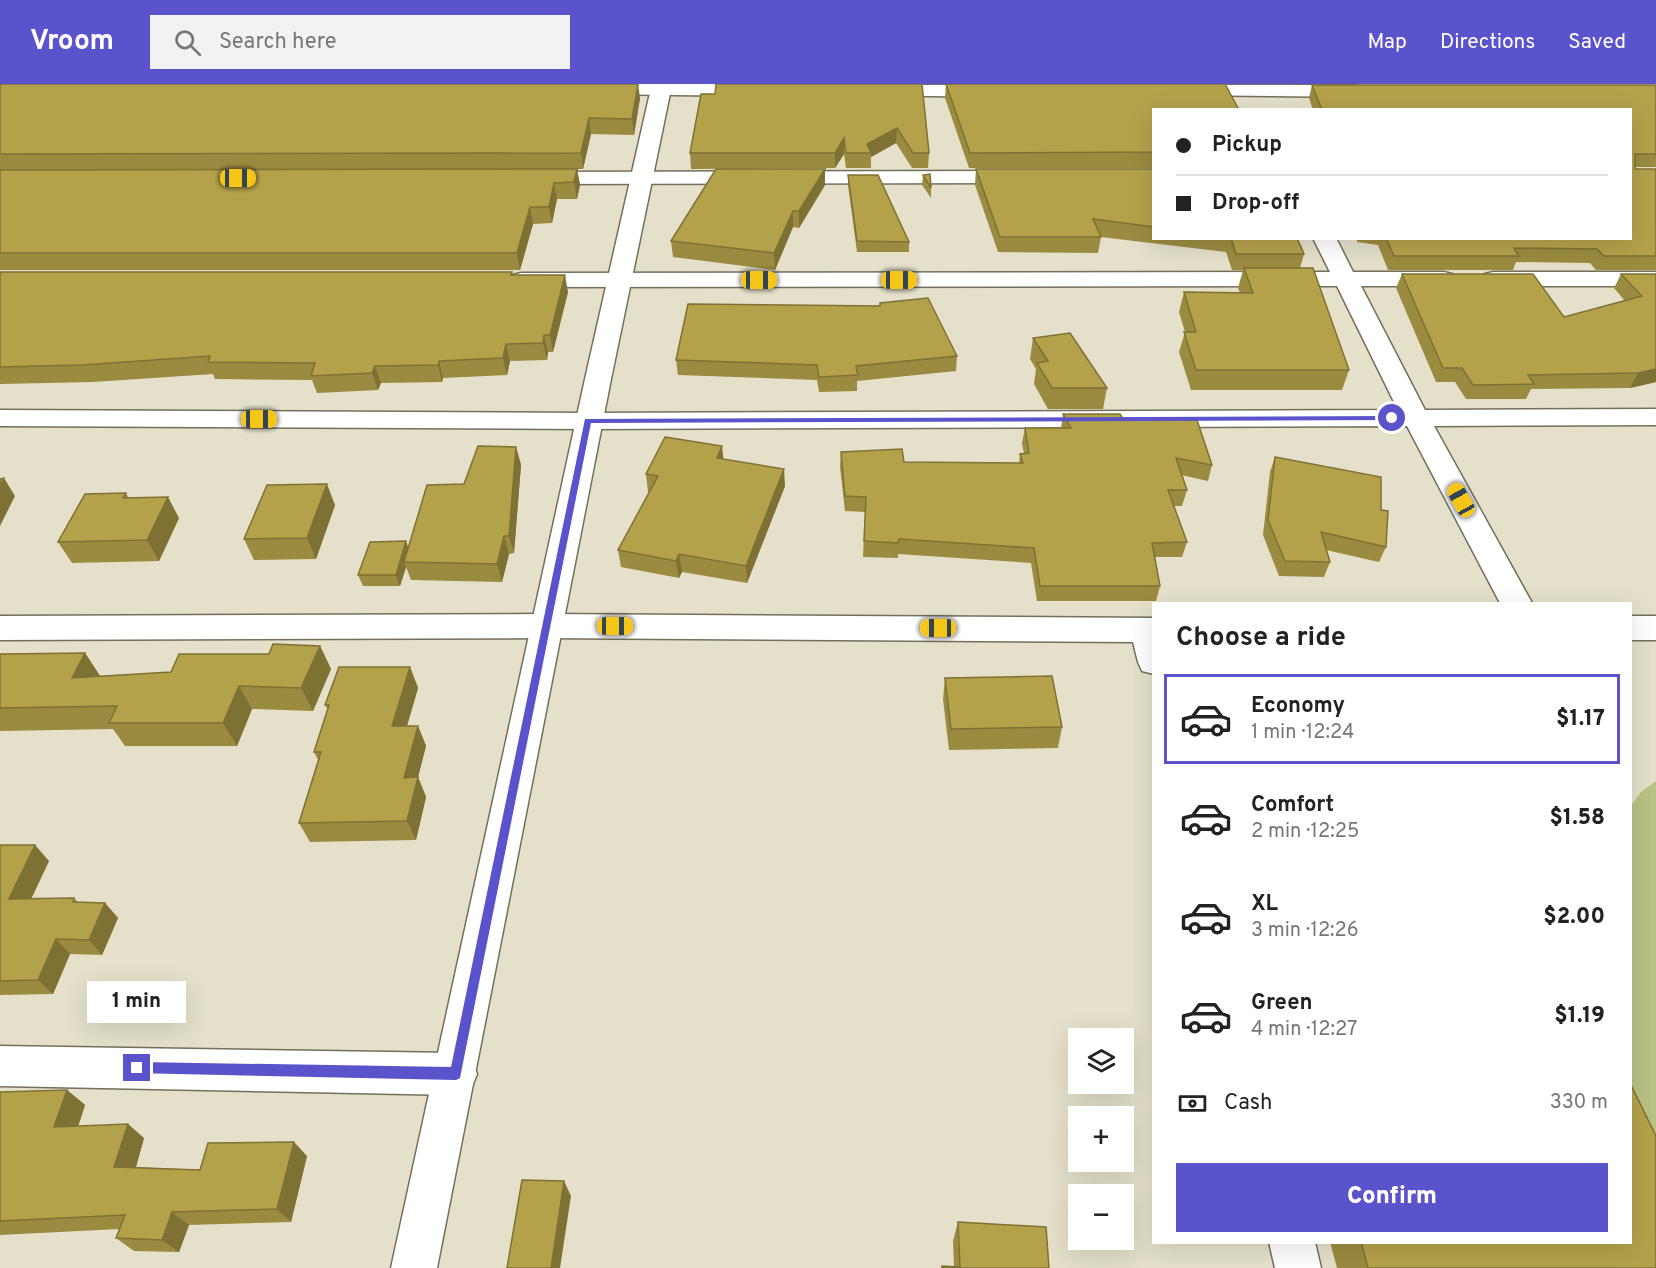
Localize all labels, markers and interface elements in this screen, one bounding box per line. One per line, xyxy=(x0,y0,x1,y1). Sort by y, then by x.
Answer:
search box xyxy=(150,15,570,69)
text: Vroom xyxy=(30,24,114,60)
icon: search xyxy=(171,26,204,59)
text: Search here xyxy=(219,29,337,56)
text: Map xyxy=(1367,29,1407,56)
text: Directions xyxy=(1440,29,1535,56)
text: Saved xyxy=(1568,29,1626,56)
text: Pickup xyxy=(1212,132,1282,159)
car xyxy=(220,169,256,187)
text: Drop-off xyxy=(1212,190,1299,217)
car xyxy=(741,271,777,289)
car xyxy=(881,271,917,289)
route start xyxy=(1378,404,1405,431)
car xyxy=(241,410,277,428)
car xyxy=(1444,480,1478,520)
car xyxy=(597,617,633,635)
car xyxy=(920,619,956,637)
text: Choose a ride xyxy=(1176,621,1346,655)
icon: car xyxy=(1179,692,1233,746)
text: Economy xyxy=(1251,693,1345,720)
text: $1.17 xyxy=(1556,706,1605,733)
text: 1 min · 12:24 xyxy=(1251,720,1355,746)
icon: car xyxy=(1179,791,1233,845)
text: Comfort xyxy=(1251,792,1334,819)
text: $1.58 xyxy=(1550,805,1605,832)
text: 2 min · 12:25 xyxy=(1251,819,1359,845)
icon: car xyxy=(1179,890,1233,944)
text: XL xyxy=(1251,891,1278,918)
text: $2.00 xyxy=(1543,904,1605,931)
text: 3 min · 12:26 xyxy=(1251,918,1359,944)
callout: 1 min xyxy=(88,981,186,1023)
text: 1 min xyxy=(112,989,161,1015)
icon: car xyxy=(1179,989,1233,1043)
text: Green xyxy=(1251,990,1313,1017)
text: $1.19 xyxy=(1554,1003,1605,1030)
text: 4 min · 12:27 xyxy=(1251,1017,1357,1043)
map controls xyxy=(1068,1028,1134,1250)
button: layers xyxy=(1068,1028,1134,1094)
route end xyxy=(123,1054,150,1081)
icon: cash xyxy=(1176,1087,1209,1120)
text: Cash xyxy=(1224,1090,1273,1117)
text: 330 m xyxy=(1550,1090,1608,1116)
button: + xyxy=(1068,1106,1134,1172)
button: Confirm xyxy=(1176,1163,1608,1232)
button: − xyxy=(1068,1184,1134,1250)

